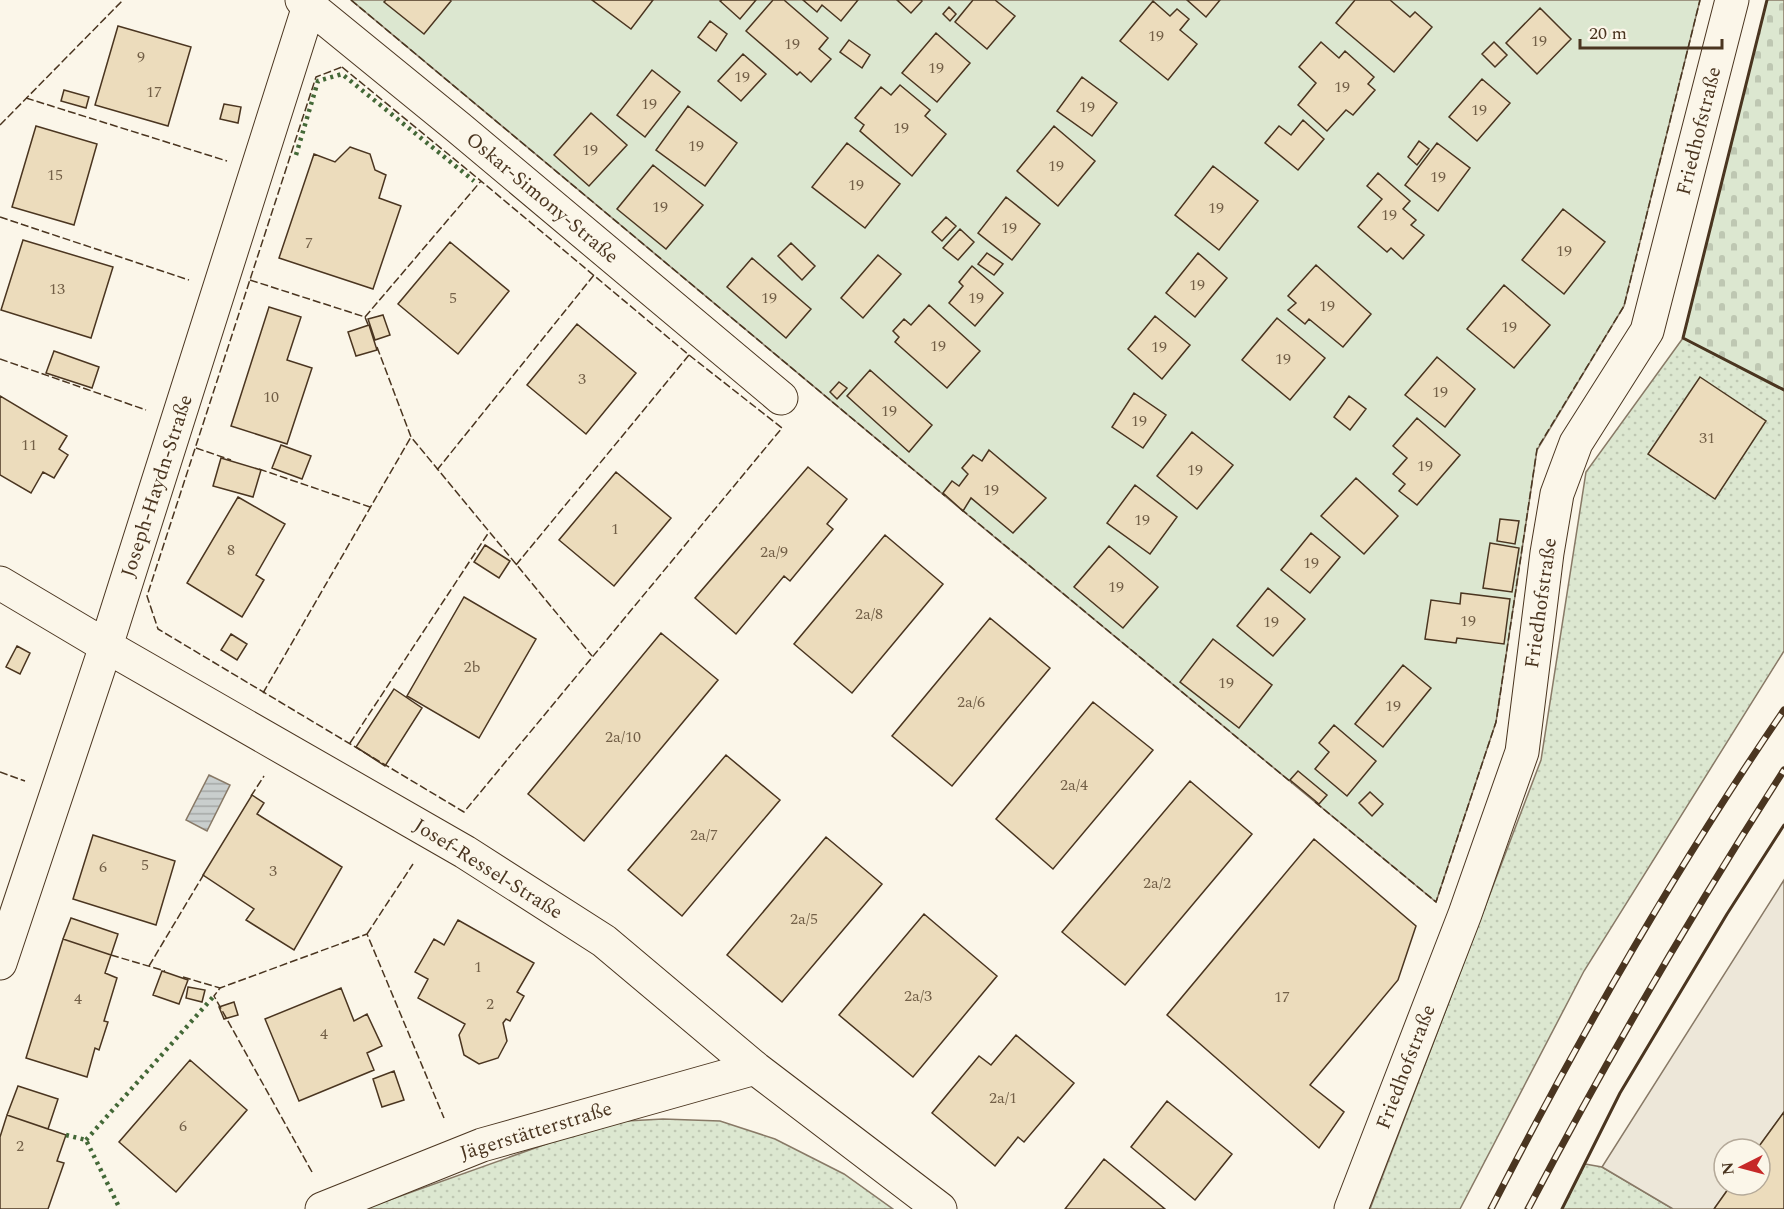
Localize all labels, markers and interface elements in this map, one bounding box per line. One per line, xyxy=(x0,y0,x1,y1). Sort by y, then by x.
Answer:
scale bar xyxy=(1580,12,1722,50)
text: 20 m xyxy=(1589,20,1627,47)
house number: 19 xyxy=(1148,24,1164,48)
house number: 19 xyxy=(1531,29,1547,53)
house number: 19 xyxy=(784,32,800,56)
house number: 9 xyxy=(137,45,145,69)
house number: 19 xyxy=(928,56,944,80)
street label: Friedhofstraße xyxy=(1669,64,1729,198)
house number: 19 xyxy=(734,65,750,89)
house number: 19 xyxy=(1334,75,1350,99)
house number: 17 xyxy=(146,80,162,104)
house number: 19 xyxy=(641,92,657,116)
house number: 19 xyxy=(1079,95,1095,119)
house number: 19 xyxy=(1471,98,1487,122)
house number: 19 xyxy=(893,116,909,140)
street label: Oskar-Simony-Straße xyxy=(459,125,625,271)
house number: 19 xyxy=(688,134,704,158)
house number: 19 xyxy=(582,138,598,162)
house number: 19 xyxy=(1048,154,1064,178)
house number: 15 xyxy=(47,163,63,187)
house number: 19 xyxy=(1430,165,1446,189)
house number: 19 xyxy=(848,173,864,197)
house number: 19 xyxy=(652,195,668,219)
house number: 19 xyxy=(1208,196,1224,220)
house number: 19 xyxy=(1381,203,1397,227)
house number: 19 xyxy=(1001,216,1017,240)
house number: 7 xyxy=(305,231,313,255)
house number: 19 xyxy=(1556,239,1572,263)
house number: 19 xyxy=(1189,273,1205,297)
house number: 13 xyxy=(49,277,65,301)
house number: 5 xyxy=(449,286,457,310)
house number: 19 xyxy=(761,286,777,310)
house number: 19 xyxy=(968,286,984,310)
house number: 19 xyxy=(1319,294,1335,318)
house number: 19 xyxy=(1501,315,1517,339)
house number: 19 xyxy=(930,334,946,358)
house number: 19 xyxy=(1151,335,1167,359)
house number: 19 xyxy=(1275,347,1291,371)
house number: 3 xyxy=(578,367,586,391)
house number: 19 xyxy=(1432,380,1448,404)
house number: 10 xyxy=(263,385,279,409)
street label: Joseph-Haydn-Straße xyxy=(113,391,201,581)
house number: 19 xyxy=(881,399,897,423)
house number: 19 xyxy=(1131,409,1147,433)
house number: 31 xyxy=(1699,426,1715,450)
house number: 11 xyxy=(21,433,37,457)
house number: 19 xyxy=(1417,454,1433,478)
house number: 19 xyxy=(1187,458,1203,482)
house number: 19 xyxy=(983,478,999,502)
house number: 19 xyxy=(1134,508,1150,532)
house number: 1 xyxy=(611,517,619,541)
street label: Friedhofstraße xyxy=(1517,536,1565,670)
house number: 8 xyxy=(227,538,235,562)
house number: 2a/9 xyxy=(760,540,788,564)
house number: 19 xyxy=(1303,551,1319,575)
house number: 19 xyxy=(1108,575,1124,599)
house number: 2a/8 xyxy=(855,602,883,626)
house number: 19 xyxy=(1460,609,1476,633)
house number: 19 xyxy=(1263,610,1279,634)
house number: 2b xyxy=(464,655,481,679)
house number: 19 xyxy=(1218,671,1234,695)
house number: 2a/6 xyxy=(957,690,985,714)
house number: 19 xyxy=(1385,694,1401,718)
house number: 2a/10 xyxy=(605,725,641,749)
house number: 2a/4 xyxy=(1060,773,1088,797)
street label: Josef-Ressel-Straße xyxy=(407,811,569,927)
house number: 2a/7 xyxy=(690,823,718,847)
house number: 5 xyxy=(141,853,149,877)
house number: 6 xyxy=(99,855,107,879)
house number: 3 xyxy=(269,859,277,883)
house number: 2a/2 xyxy=(1143,871,1171,895)
house number: 2a/5 xyxy=(790,907,818,931)
house number: 1 xyxy=(474,955,482,979)
house number: 2a/3 xyxy=(904,984,932,1008)
house number: 17 xyxy=(1274,985,1290,1009)
house number: 4 xyxy=(74,987,82,1011)
house number: 2 xyxy=(486,992,494,1016)
street label: Friedhofstraße xyxy=(1368,1000,1444,1134)
house number: 4 xyxy=(320,1022,328,1046)
house number: 2a/1 xyxy=(989,1086,1017,1110)
street label: Jägerstätterstraße xyxy=(456,1094,616,1168)
house number: 6 xyxy=(179,1114,187,1138)
house number: 2 xyxy=(16,1134,24,1158)
north arrow xyxy=(1712,1137,1772,1197)
text: N xyxy=(1715,1161,1741,1176)

